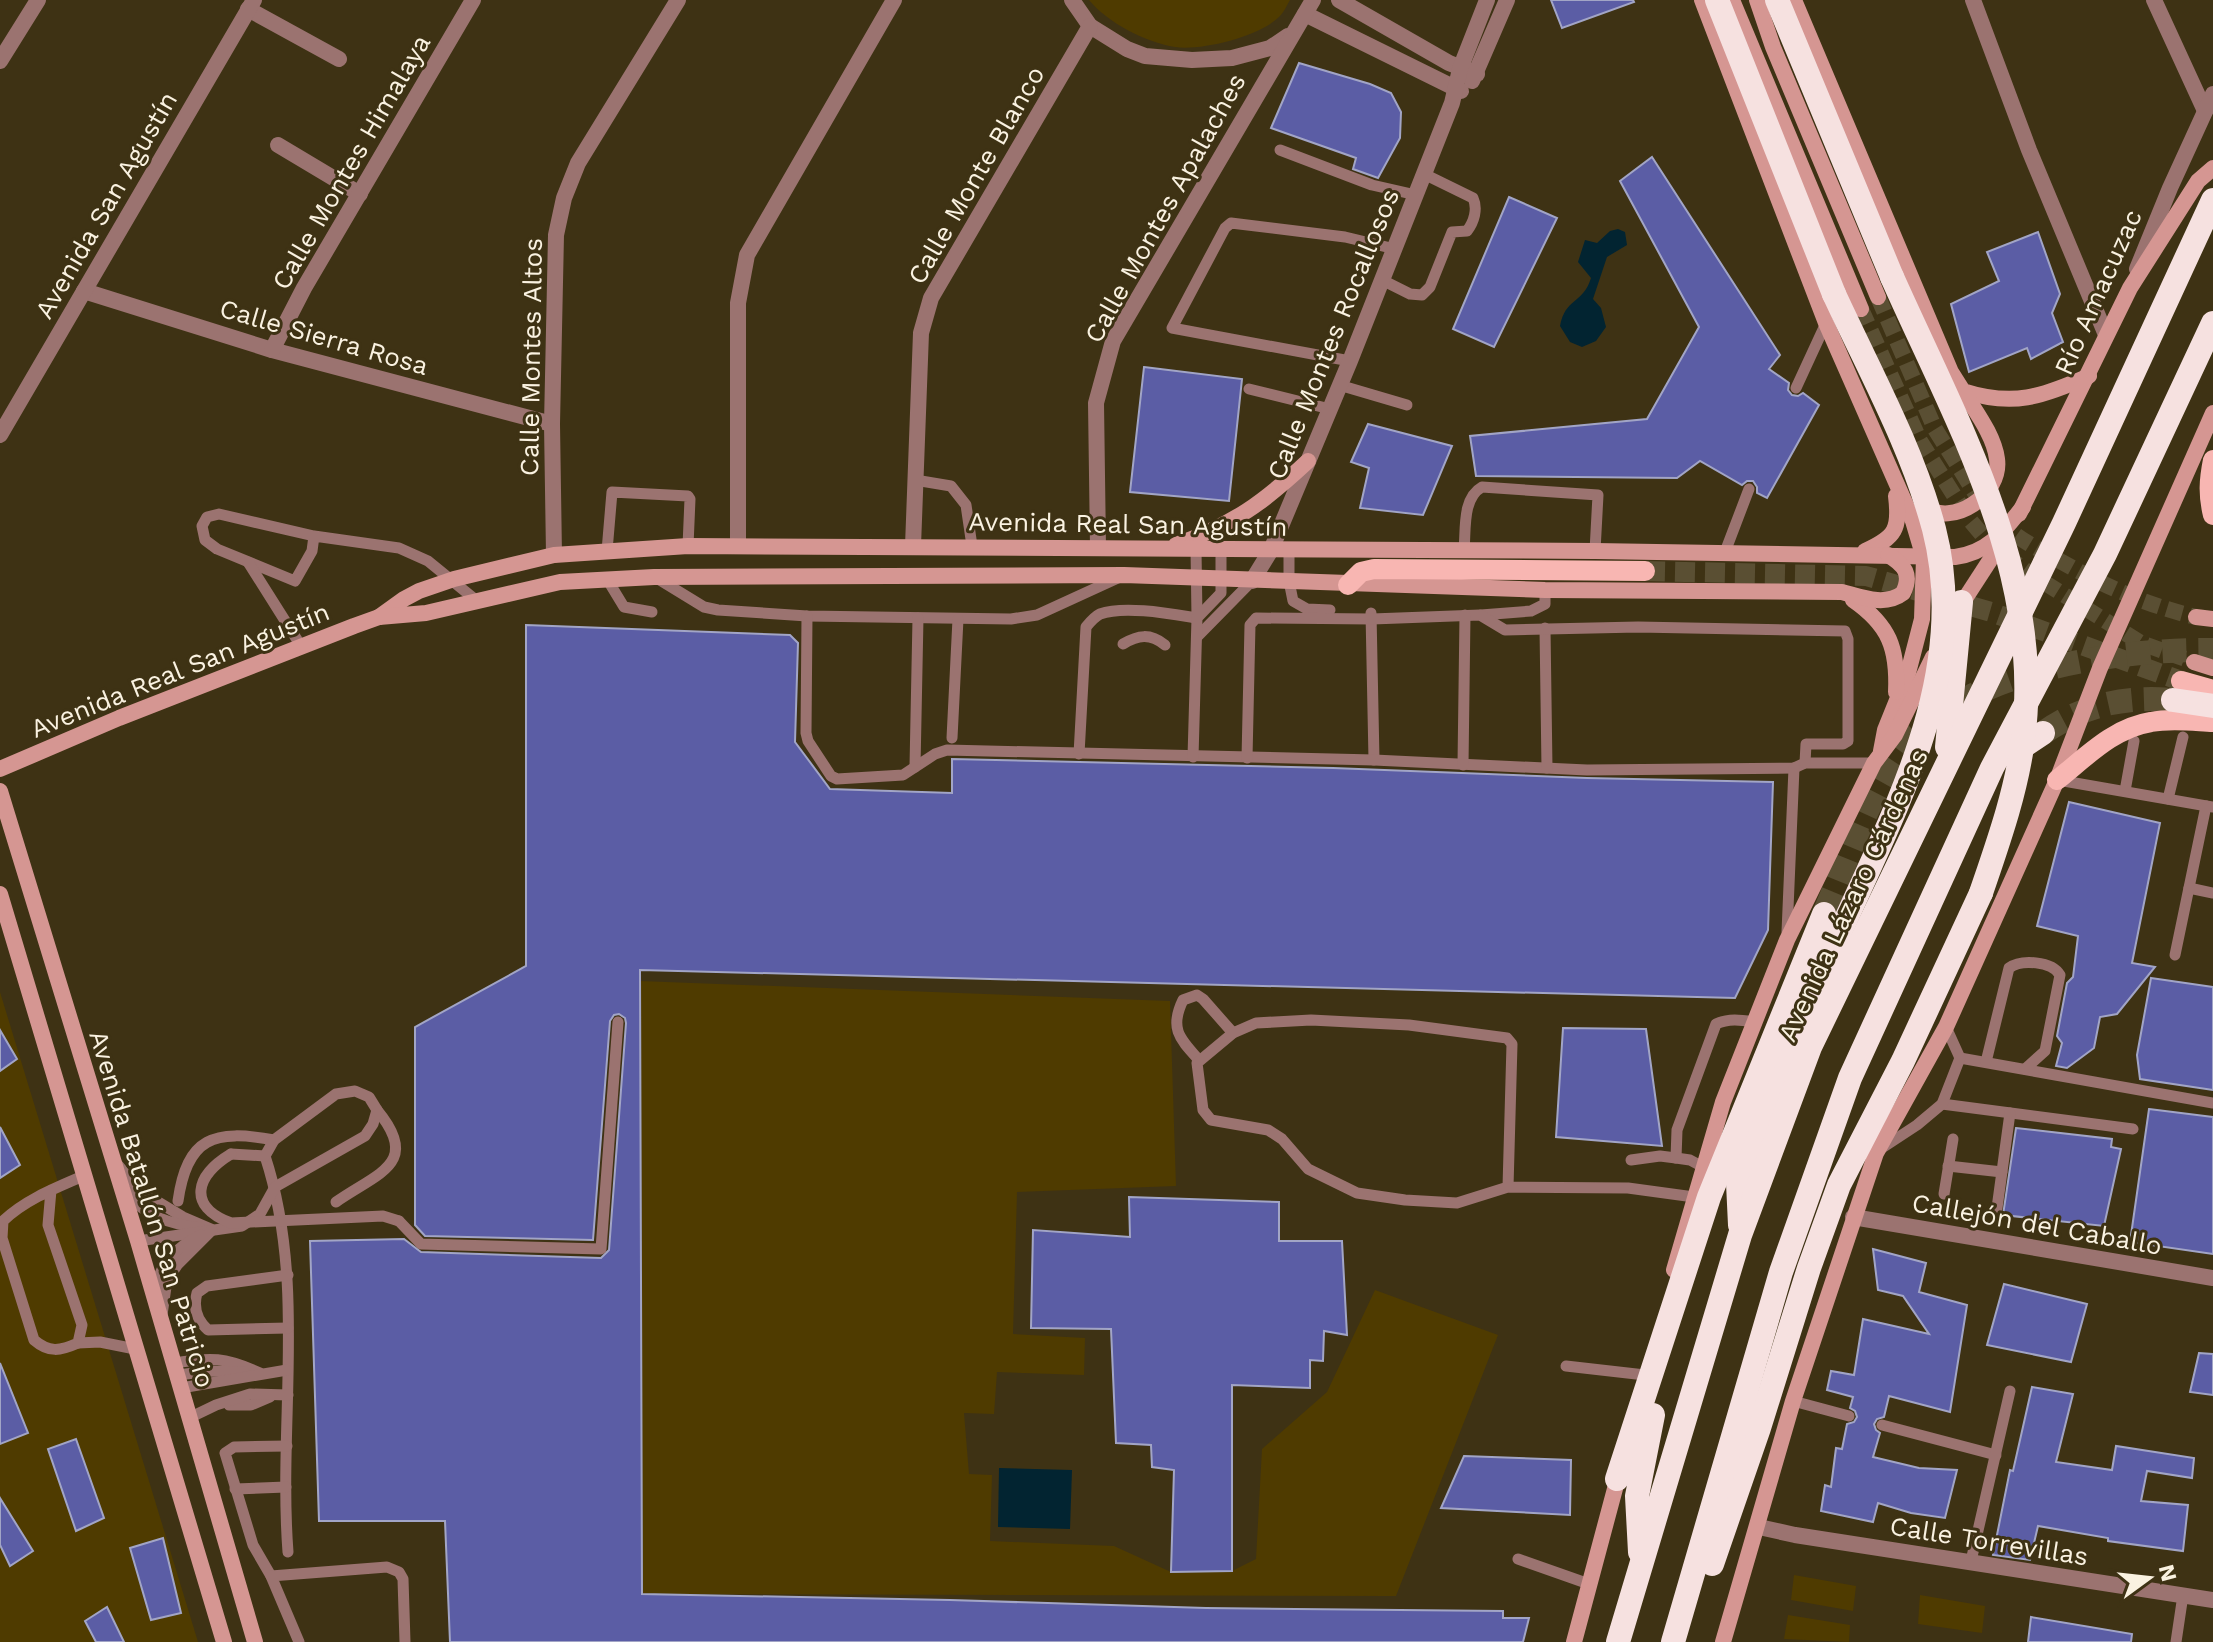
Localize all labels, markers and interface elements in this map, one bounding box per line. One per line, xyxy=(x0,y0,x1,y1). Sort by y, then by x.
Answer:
street label: Calle Montes Himalaya xyxy=(266,29,437,295)
street label: Calle Monte Blanco xyxy=(901,61,1051,289)
street label: Calle Montes Apalaches xyxy=(1078,68,1252,348)
street label: Avenida San Agustín xyxy=(29,86,183,324)
street label: Calle Montes Rocallosos xyxy=(1261,184,1405,484)
street label: Río Amacuzac xyxy=(2048,205,2148,379)
street label: Calle Montes Altos xyxy=(514,238,548,476)
street label: Calle Sierra Rosa xyxy=(216,293,432,381)
street label: Avenida Real San Agustín xyxy=(968,506,1288,542)
street label: Avenida Real San Agustín xyxy=(26,596,334,744)
street label: Avenida Lázaro Cárdenas xyxy=(1772,744,1934,1046)
street label: Avenida Batallón San Patricio xyxy=(83,1027,221,1391)
street label: Callejón del Caballo xyxy=(1910,1187,2164,1261)
street label: Calle Torrevillas xyxy=(1888,1511,2090,1571)
north arrow xyxy=(2109,1538,2189,1618)
text: N xyxy=(2154,1562,2182,1584)

